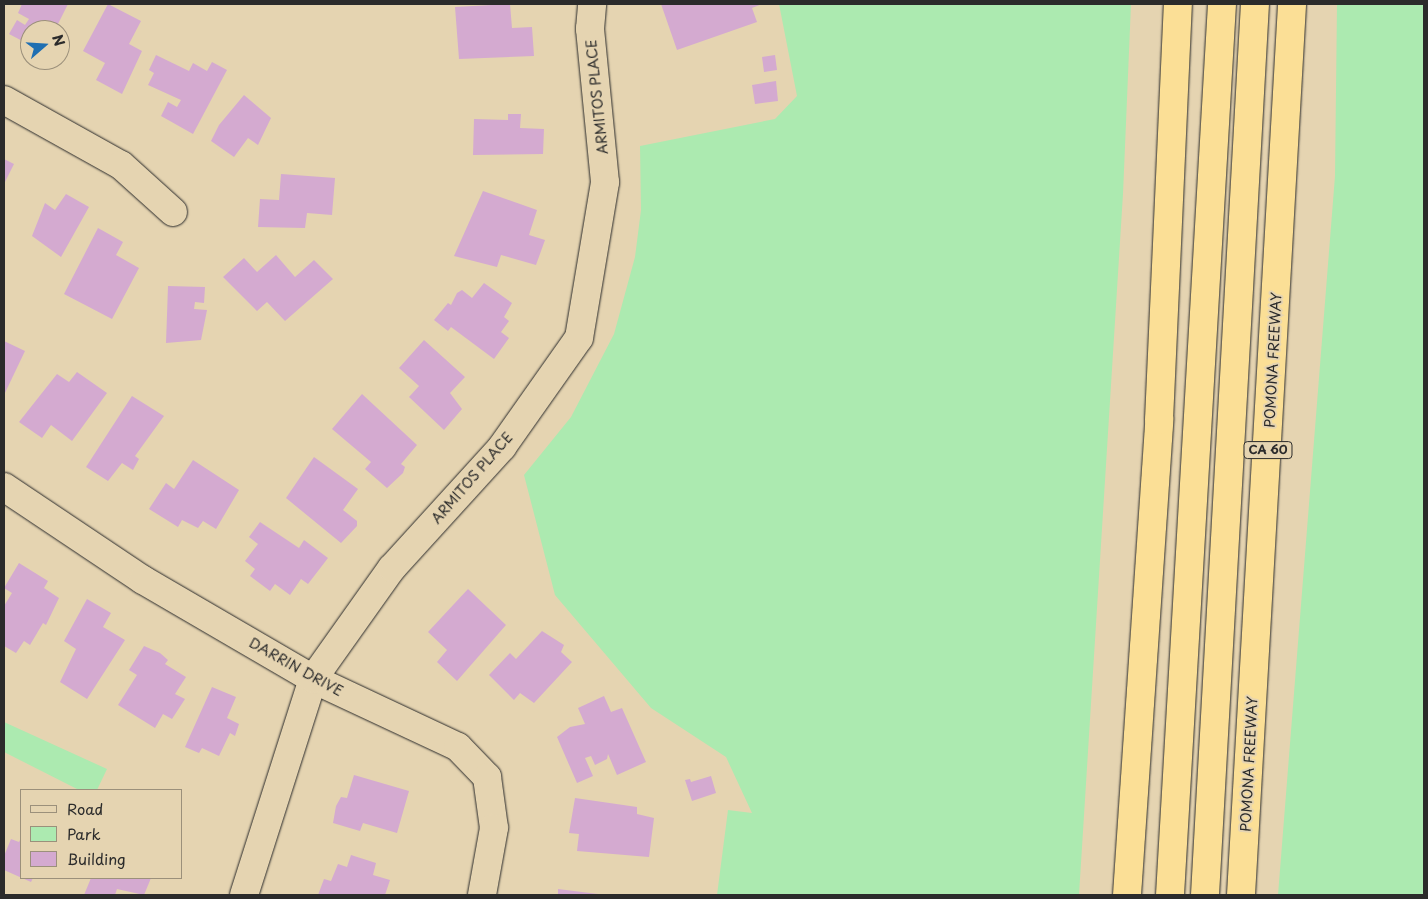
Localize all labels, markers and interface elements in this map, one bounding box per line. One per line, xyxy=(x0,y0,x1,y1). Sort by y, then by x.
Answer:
north arrow xyxy=(20,20,70,70)
text: N xyxy=(47,32,70,49)
street label: ARMITOS PLACE xyxy=(583,39,611,155)
street label: POMONA FREEWAY xyxy=(1261,291,1285,429)
street label: ARMITOS PLACE xyxy=(428,429,516,527)
road number: CA 60 xyxy=(1243,440,1293,460)
street label: DARRIN DRIVE xyxy=(246,634,346,700)
street label: POMONA FREEWAY xyxy=(1237,695,1261,833)
legend xyxy=(20,789,182,879)
text: Road xyxy=(67,797,103,820)
text: Park xyxy=(67,822,101,845)
text: Building xyxy=(67,847,126,870)

